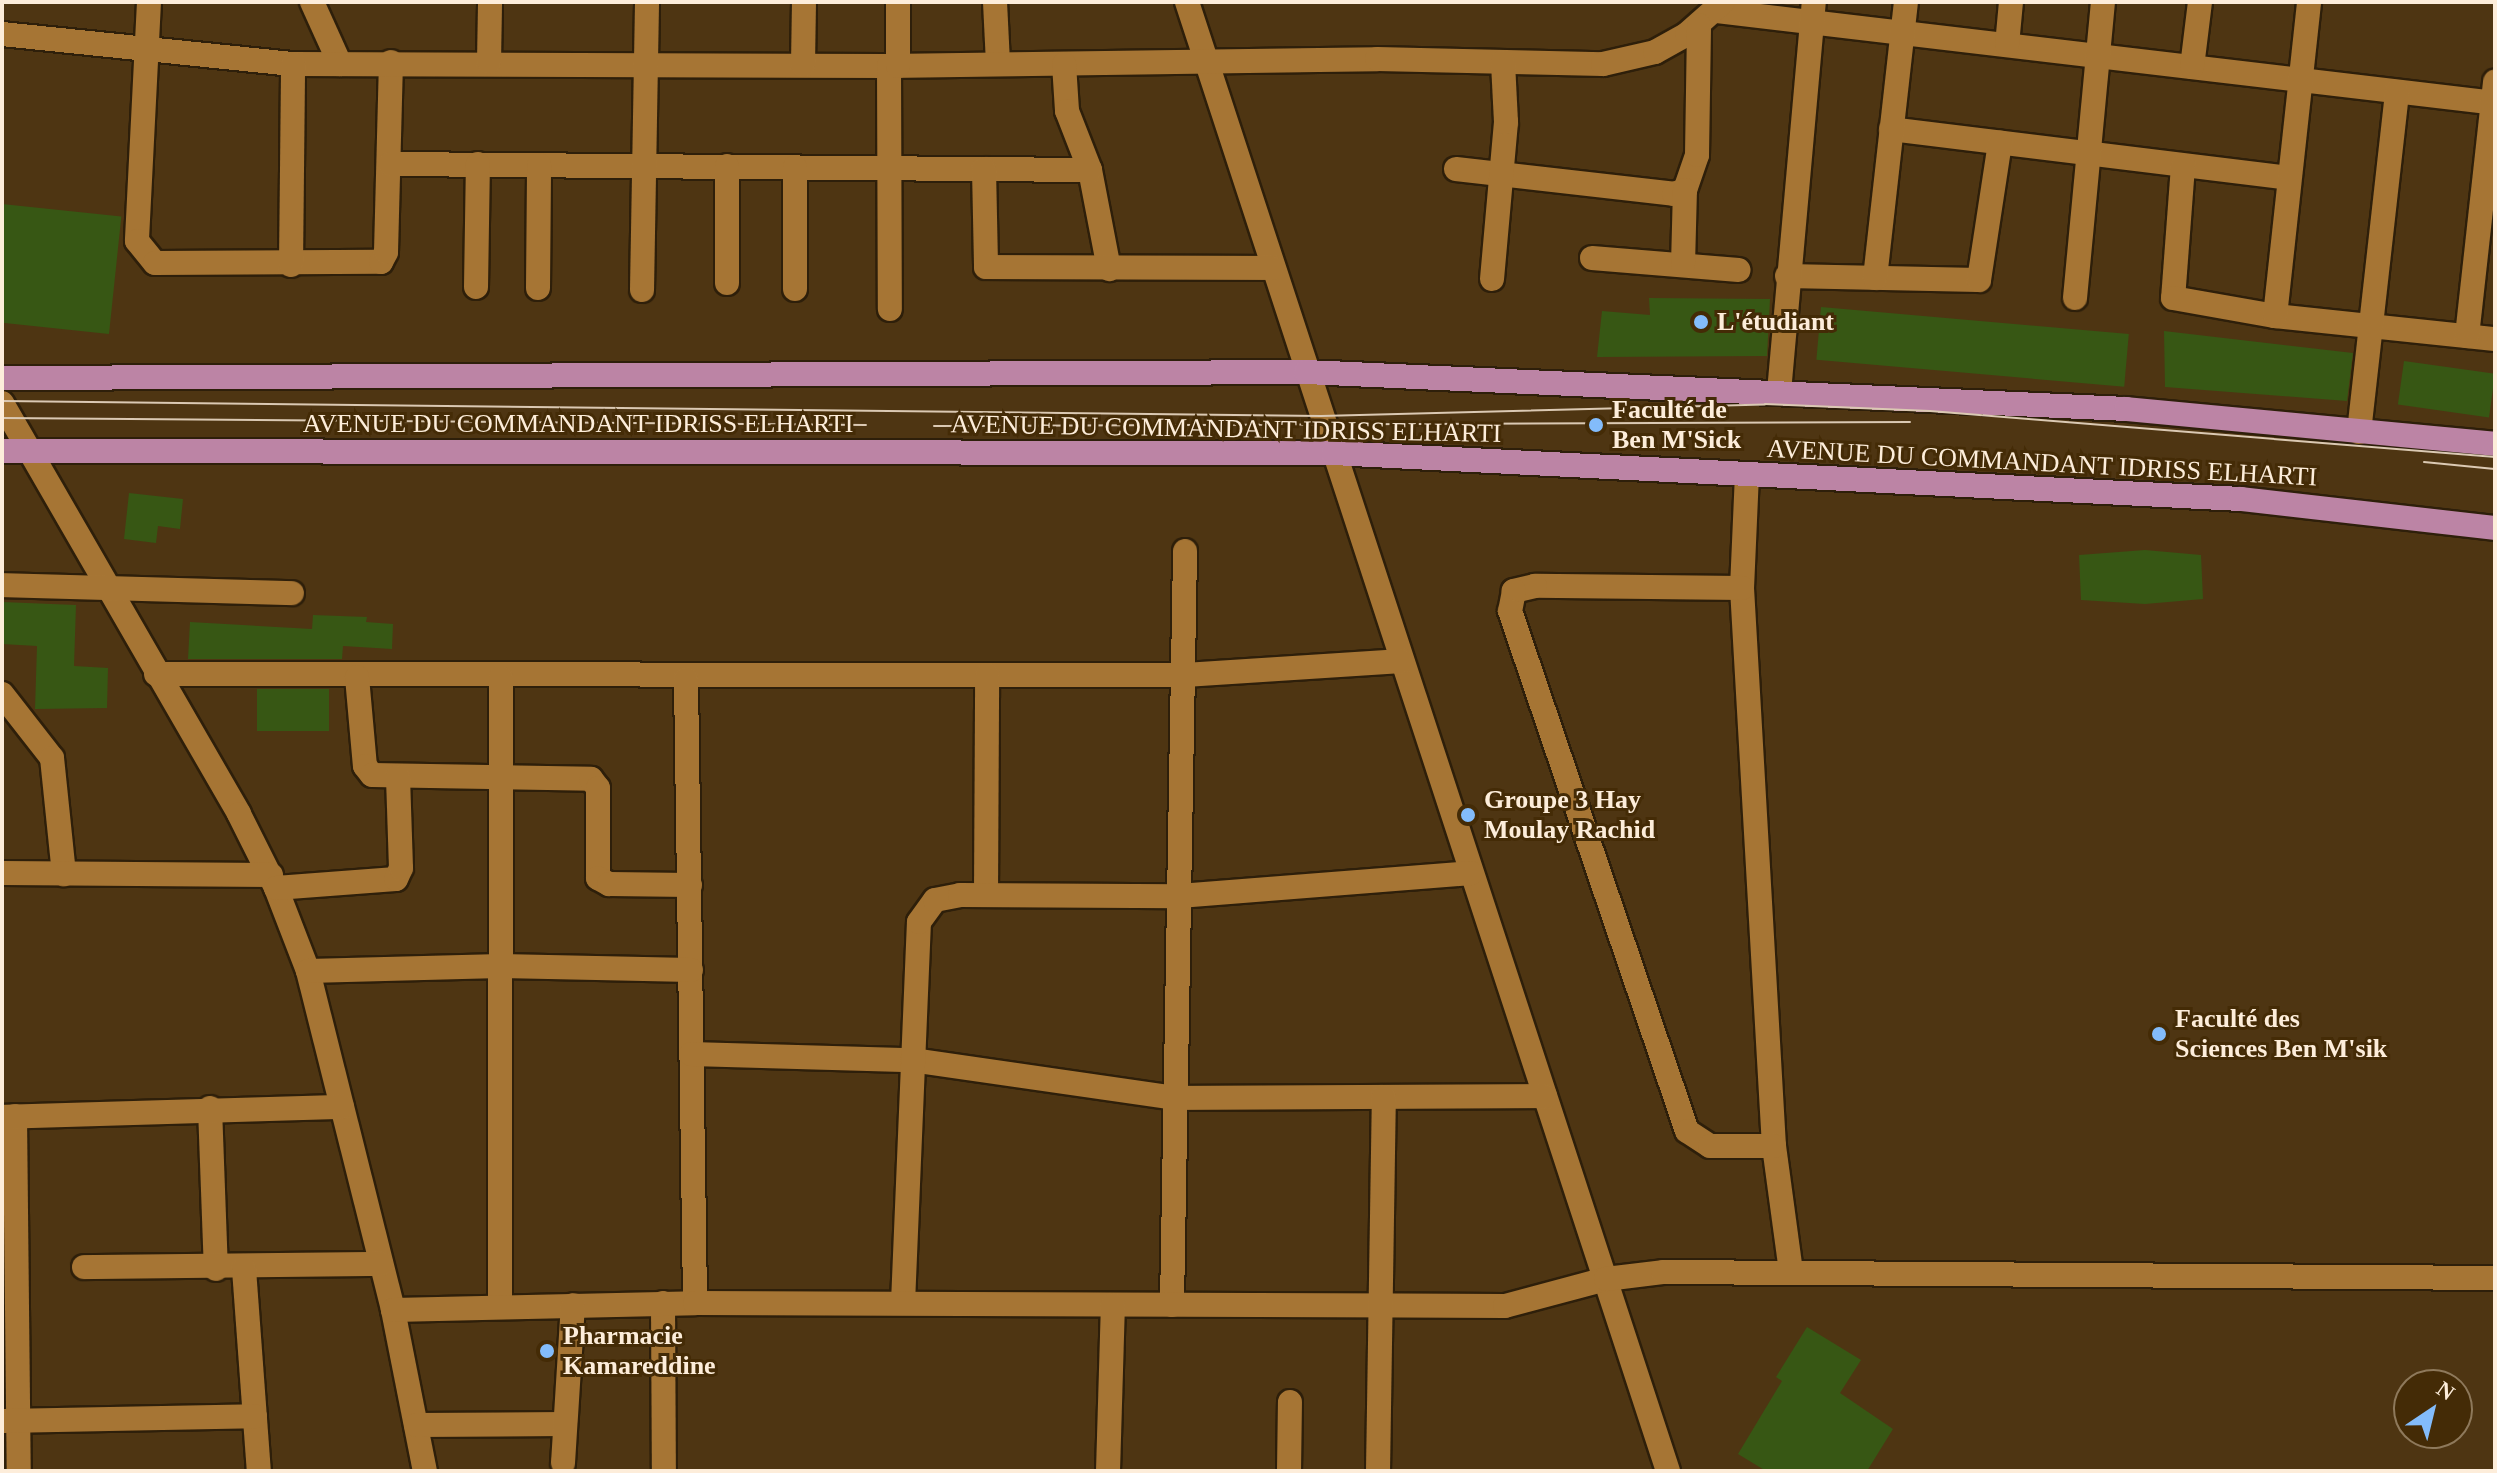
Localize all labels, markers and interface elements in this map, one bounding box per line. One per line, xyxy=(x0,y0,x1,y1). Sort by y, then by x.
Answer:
place label: L'étudiant xyxy=(1717,306,1831,338)
marker: L'étudiant xyxy=(1692,313,1710,331)
place label: Faculté de Ben M'Sick xyxy=(1612,394,1741,456)
street label: AVENUE DU COMMANDANT IDRISS ELHARTI xyxy=(317,408,839,440)
street label: AVENUE DU COMMANDANT IDRISS ELHARTI xyxy=(964,409,1488,449)
marker: Faculté de Ben M'Sick xyxy=(1587,416,1605,434)
street label: AVENUE DU COMMANDANT IDRISS ELHARTI xyxy=(1780,434,2304,492)
place label: Groupe 3 Hay Moulay Rachid xyxy=(1484,784,1656,846)
marker: Groupe 3 Hay Moulay Rachid xyxy=(1459,806,1477,824)
place label: Faculté des Sciences Ben M'sik xyxy=(2175,1003,2399,1064)
marker: Faculté des Sciences Ben M'sik xyxy=(2150,1025,2168,1043)
place label: Pharmacie Kamareddine xyxy=(563,1320,718,1382)
marker: Pharmacie Kamareddine xyxy=(538,1342,556,1360)
north arrow xyxy=(2393,1369,2473,1449)
text: N xyxy=(2432,1376,2460,1405)

